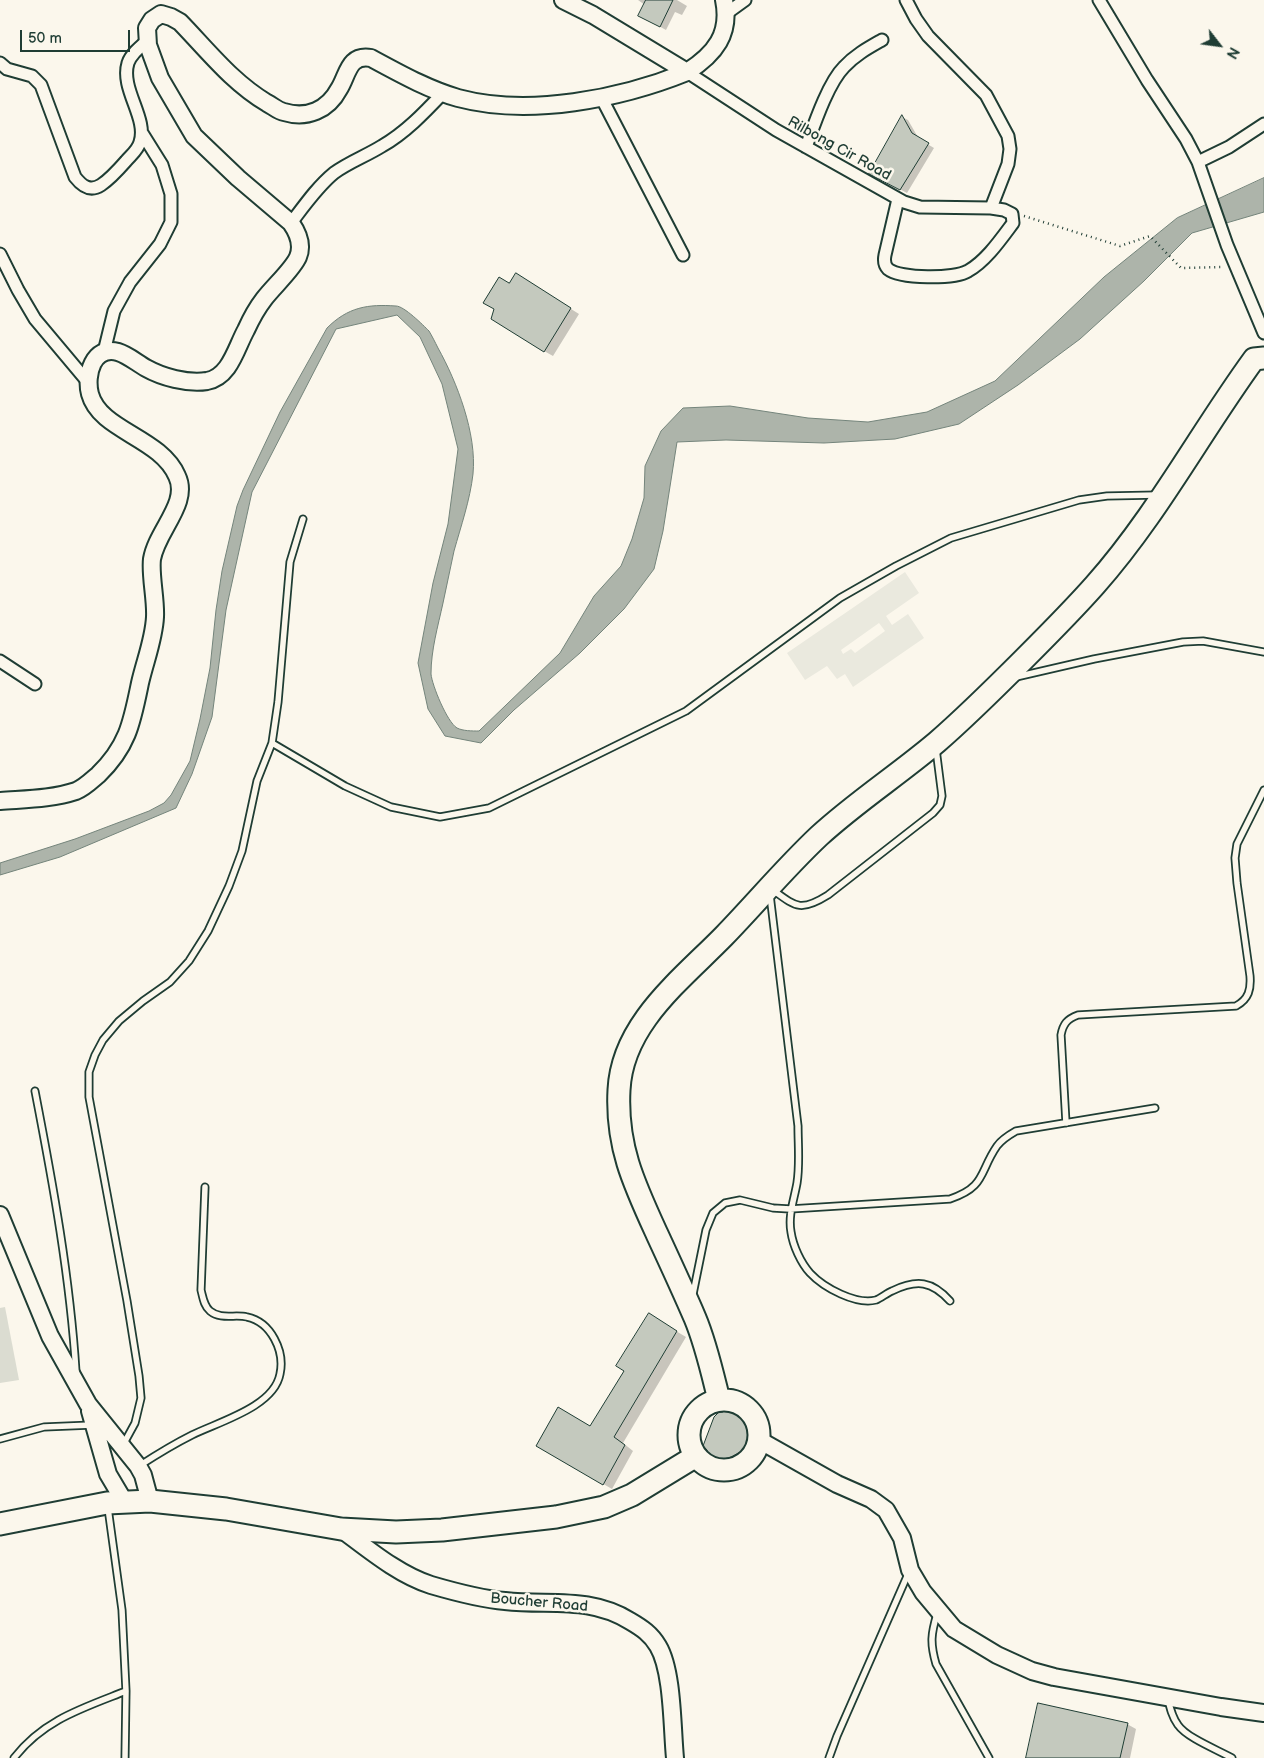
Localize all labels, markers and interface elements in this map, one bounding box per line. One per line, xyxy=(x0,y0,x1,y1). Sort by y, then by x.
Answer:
scale bar xyxy=(22,20,132,52)
north arrow xyxy=(1194,20,1244,70)
text: 50 m xyxy=(28,29,62,48)
text: N xyxy=(1222,44,1242,62)
street label: Rilbong Cir Road xyxy=(784,113,894,185)
street label: Boucher Road xyxy=(489,1590,589,1616)

